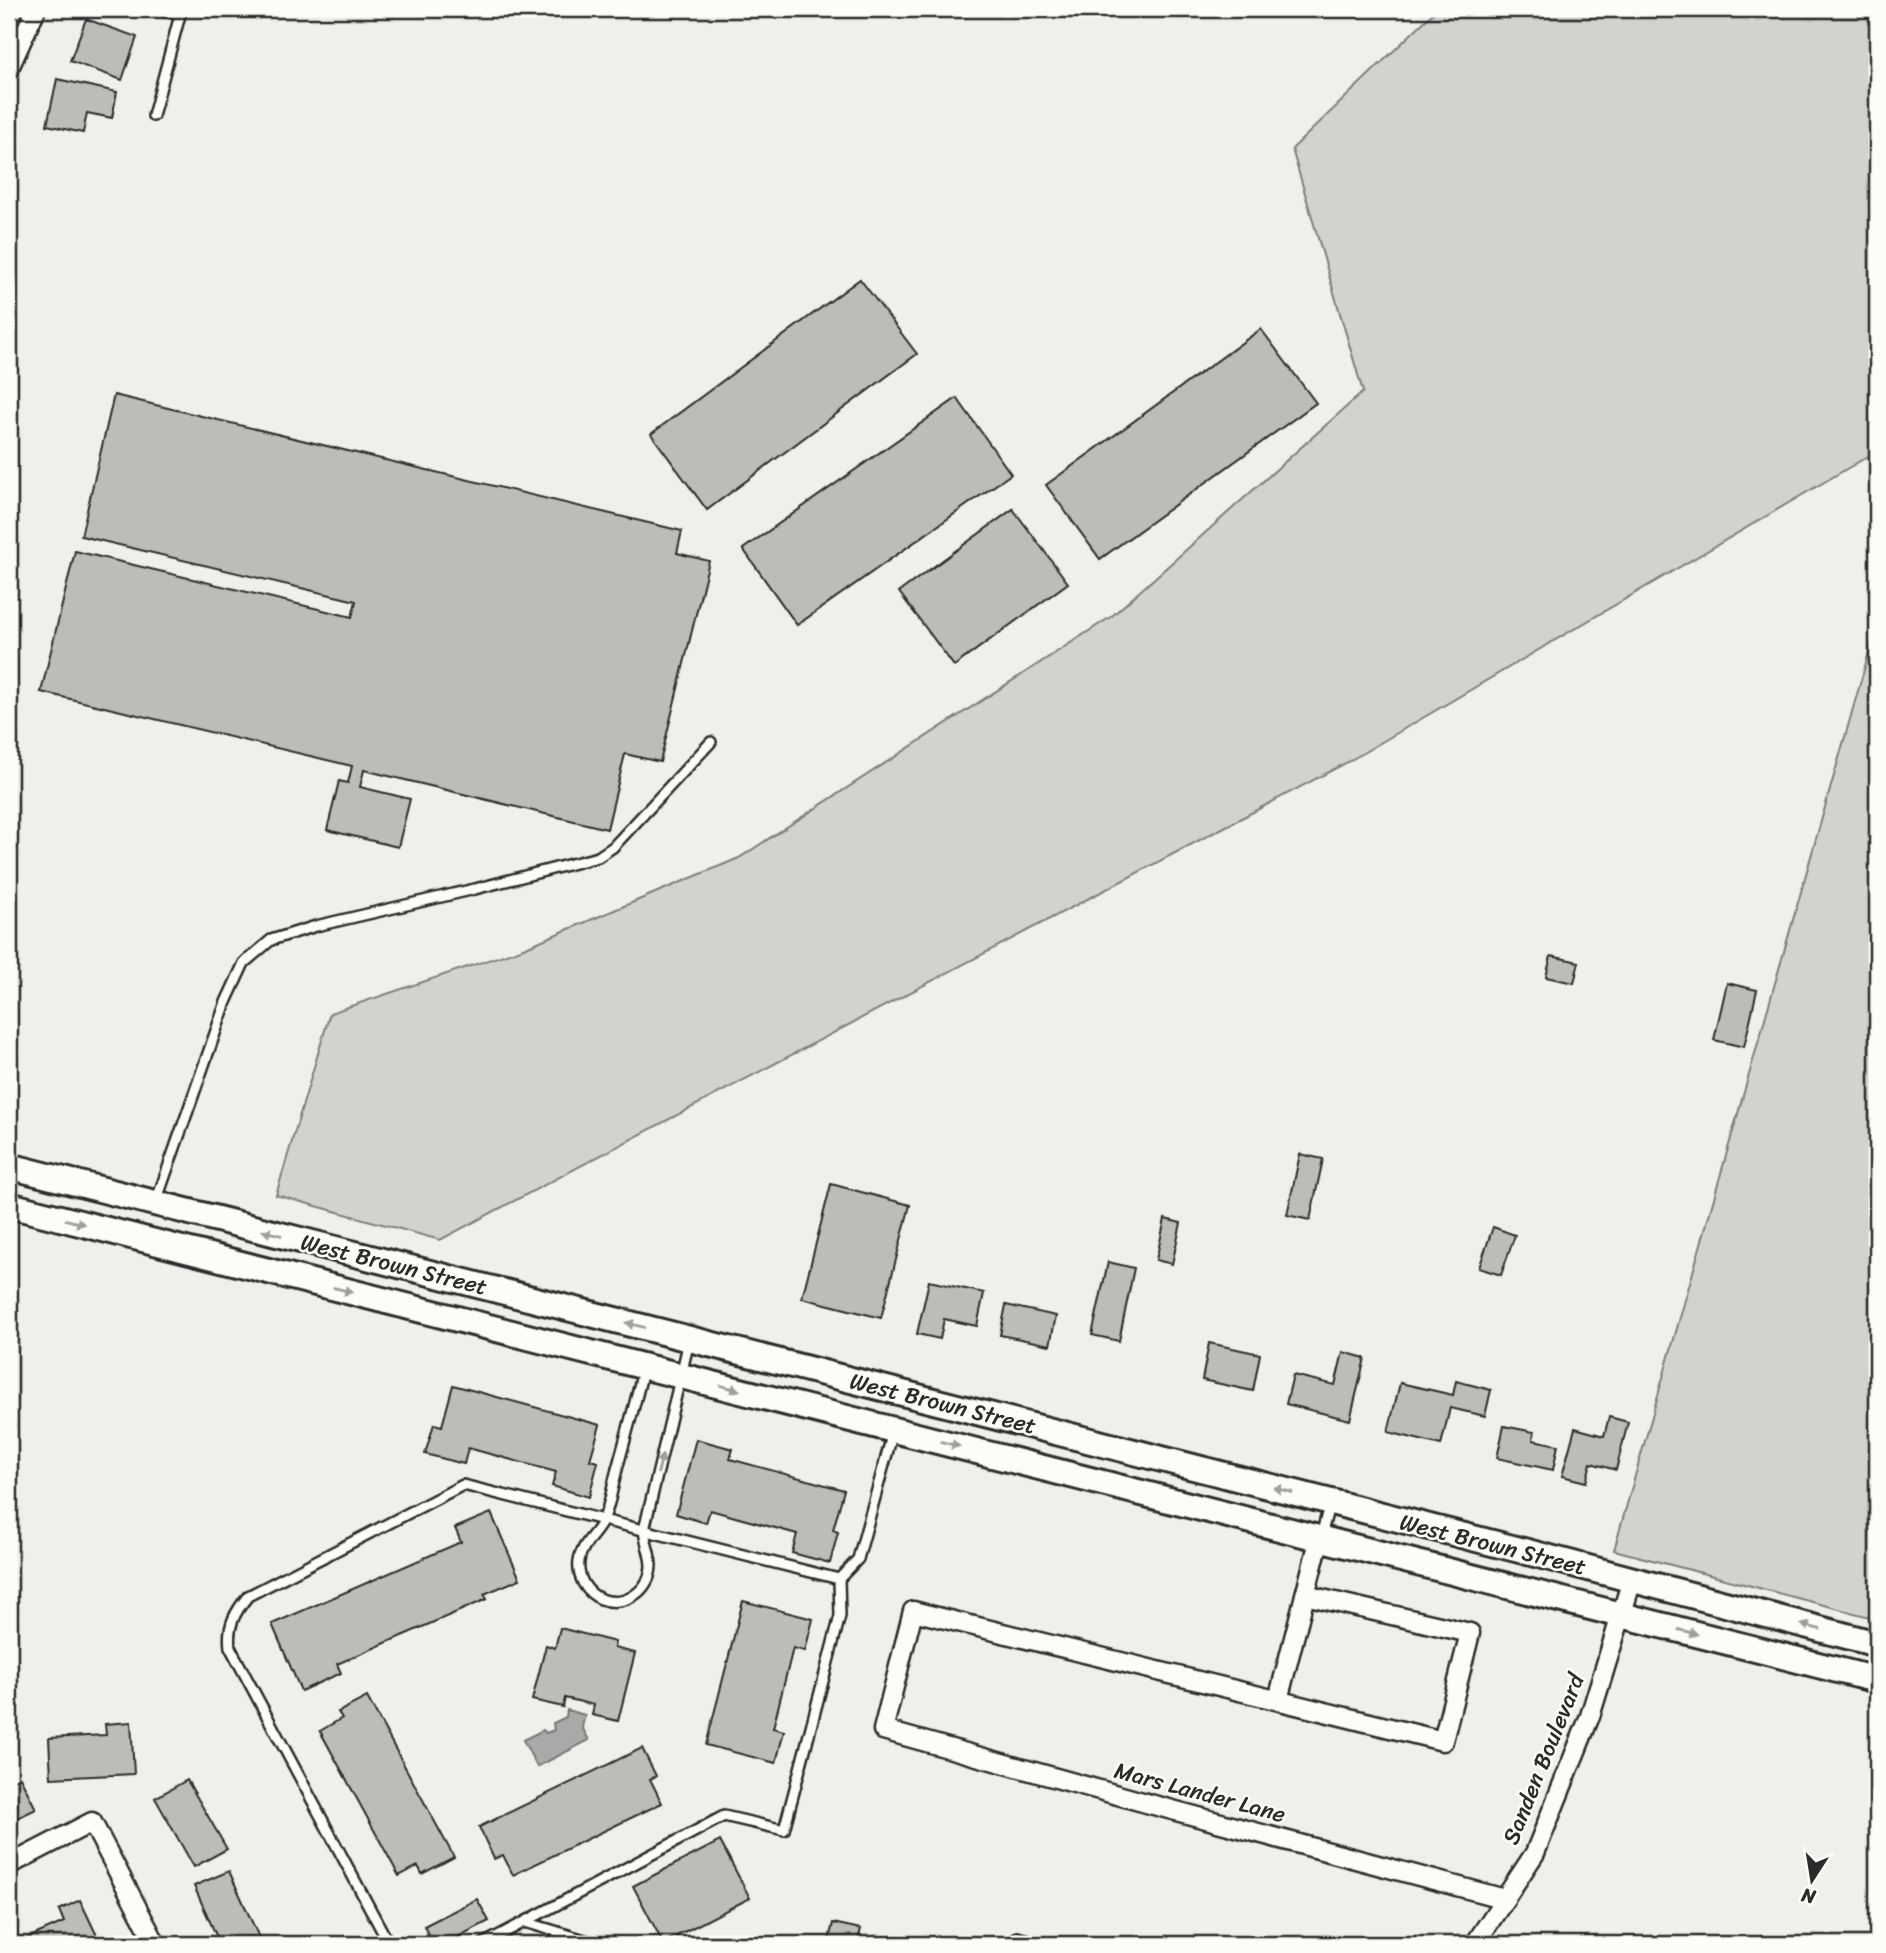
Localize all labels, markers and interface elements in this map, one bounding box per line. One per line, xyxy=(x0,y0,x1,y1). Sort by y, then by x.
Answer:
one-way arrow xyxy=(64,1217,86,1228)
street label: West Brown Street xyxy=(296,1221,491,1307)
one-way arrow xyxy=(261,1227,283,1238)
one-way arrow xyxy=(332,1285,354,1296)
one-way arrow xyxy=(624,1319,646,1330)
street label: West Brown Street xyxy=(845,1360,1040,1446)
one-way arrow xyxy=(719,1383,741,1394)
one-way arrow xyxy=(939,1439,961,1450)
one-way arrow xyxy=(655,1453,666,1475)
one-way arrow xyxy=(1272,1484,1294,1495)
street label: West Brown Street xyxy=(1395,1501,1590,1587)
one-way arrow xyxy=(1800,1621,1822,1632)
one-way arrow xyxy=(1677,1627,1698,1637)
street label: Sanden Boulevard xyxy=(1491,1666,1597,1851)
street label: Mars Lander Lane xyxy=(1110,1750,1290,1835)
north arrow xyxy=(1778,1844,1848,1914)
text: N xyxy=(1798,1878,1819,1914)

